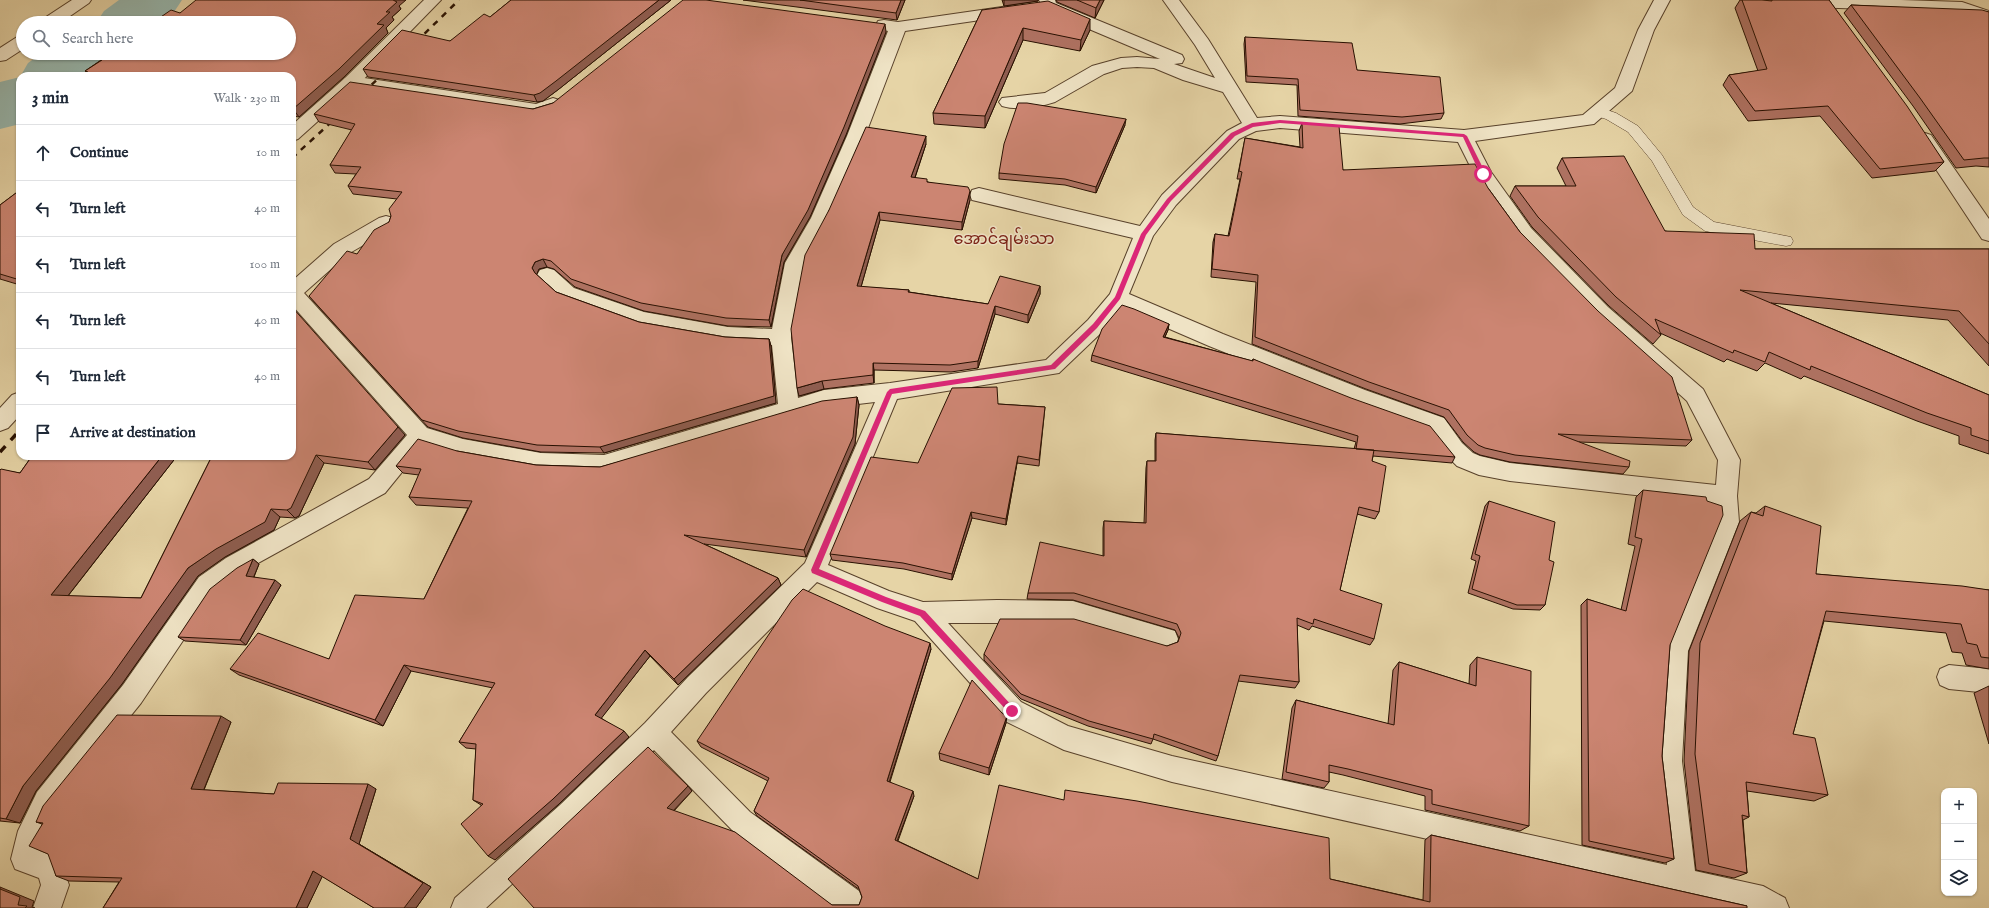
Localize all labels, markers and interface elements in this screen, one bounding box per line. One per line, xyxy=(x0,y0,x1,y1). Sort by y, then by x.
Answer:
search box xyxy=(16,16,296,60)
icon: search xyxy=(30,27,52,49)
text: Search here xyxy=(62,29,133,48)
text: 3 min xyxy=(32,88,69,109)
text: Walk · 230 m xyxy=(214,90,280,107)
icon: ahead xyxy=(32,142,54,164)
text: Continue xyxy=(70,143,128,162)
text: 10 m xyxy=(256,144,280,161)
route start xyxy=(1474,165,1492,183)
icon: left xyxy=(32,198,54,220)
text: Turn left xyxy=(70,199,126,218)
text: 40 m xyxy=(254,200,280,217)
district label: အောင်ချမ်းသာ xyxy=(953,227,1055,252)
icon: left xyxy=(32,254,54,276)
text: Turn left xyxy=(70,255,126,274)
text: 100 m xyxy=(250,256,280,273)
icon: left xyxy=(32,310,54,332)
text: Turn left xyxy=(70,311,126,330)
text: 40 m xyxy=(254,312,280,329)
icon: left xyxy=(32,366,54,388)
text: Turn left xyxy=(70,367,126,386)
text: 40 m xyxy=(254,368,280,385)
icon: arrive xyxy=(32,422,54,444)
text: Arrive at destination xyxy=(70,423,196,442)
route end xyxy=(1003,702,1021,720)
map controls xyxy=(1941,788,1977,896)
button: + xyxy=(1941,788,1977,824)
button: − xyxy=(1941,824,1977,860)
button: layers xyxy=(1941,860,1977,896)

